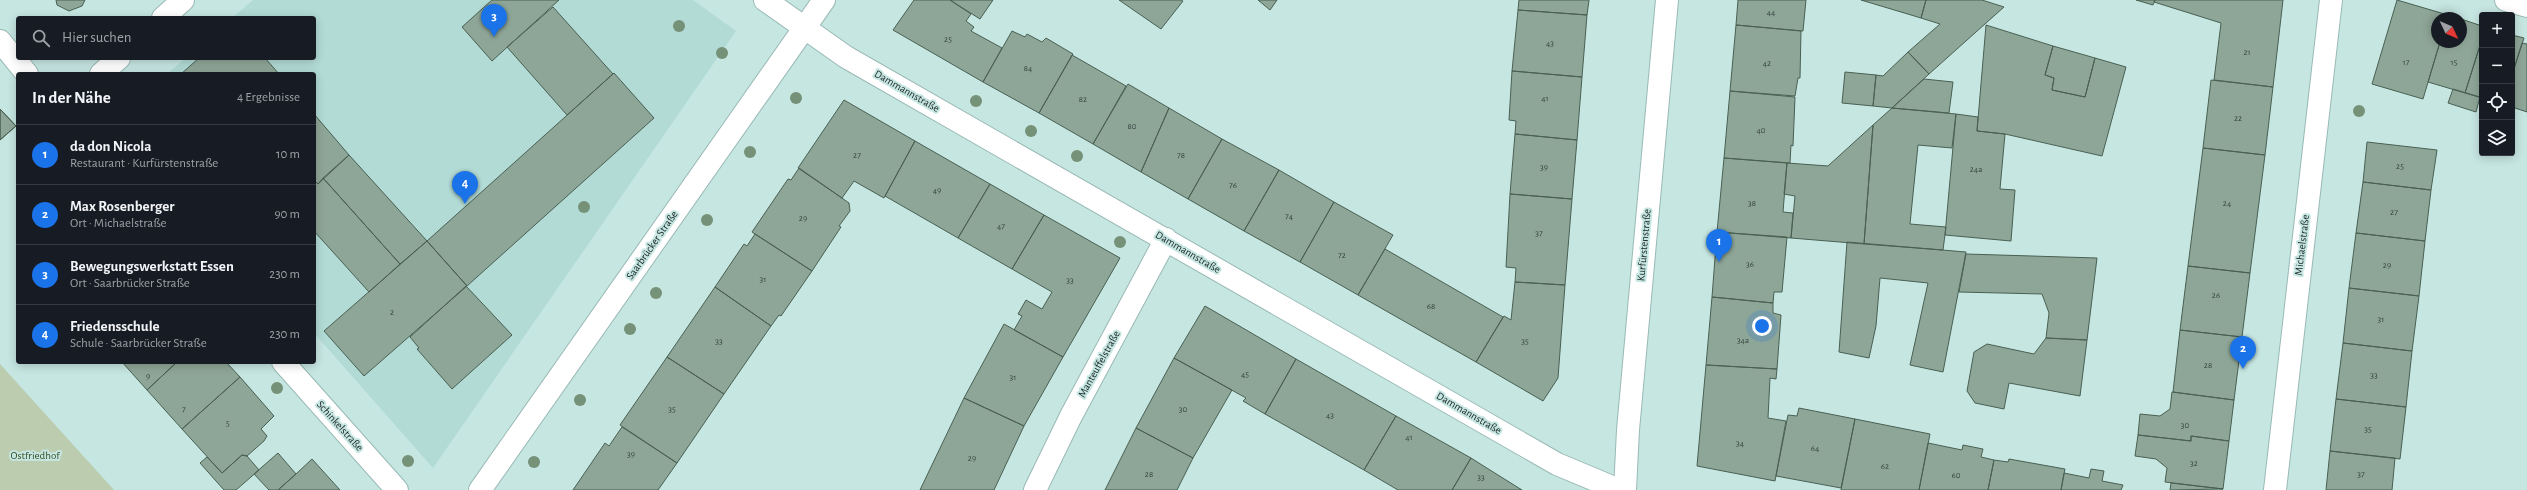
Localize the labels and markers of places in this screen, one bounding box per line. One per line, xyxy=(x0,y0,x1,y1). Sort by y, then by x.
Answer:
pin: 3 xyxy=(481,4,507,37)
pin: 4 xyxy=(452,171,478,204)
pin: 1 xyxy=(1706,229,1732,262)
pin: 2 xyxy=(2230,336,2256,369)

